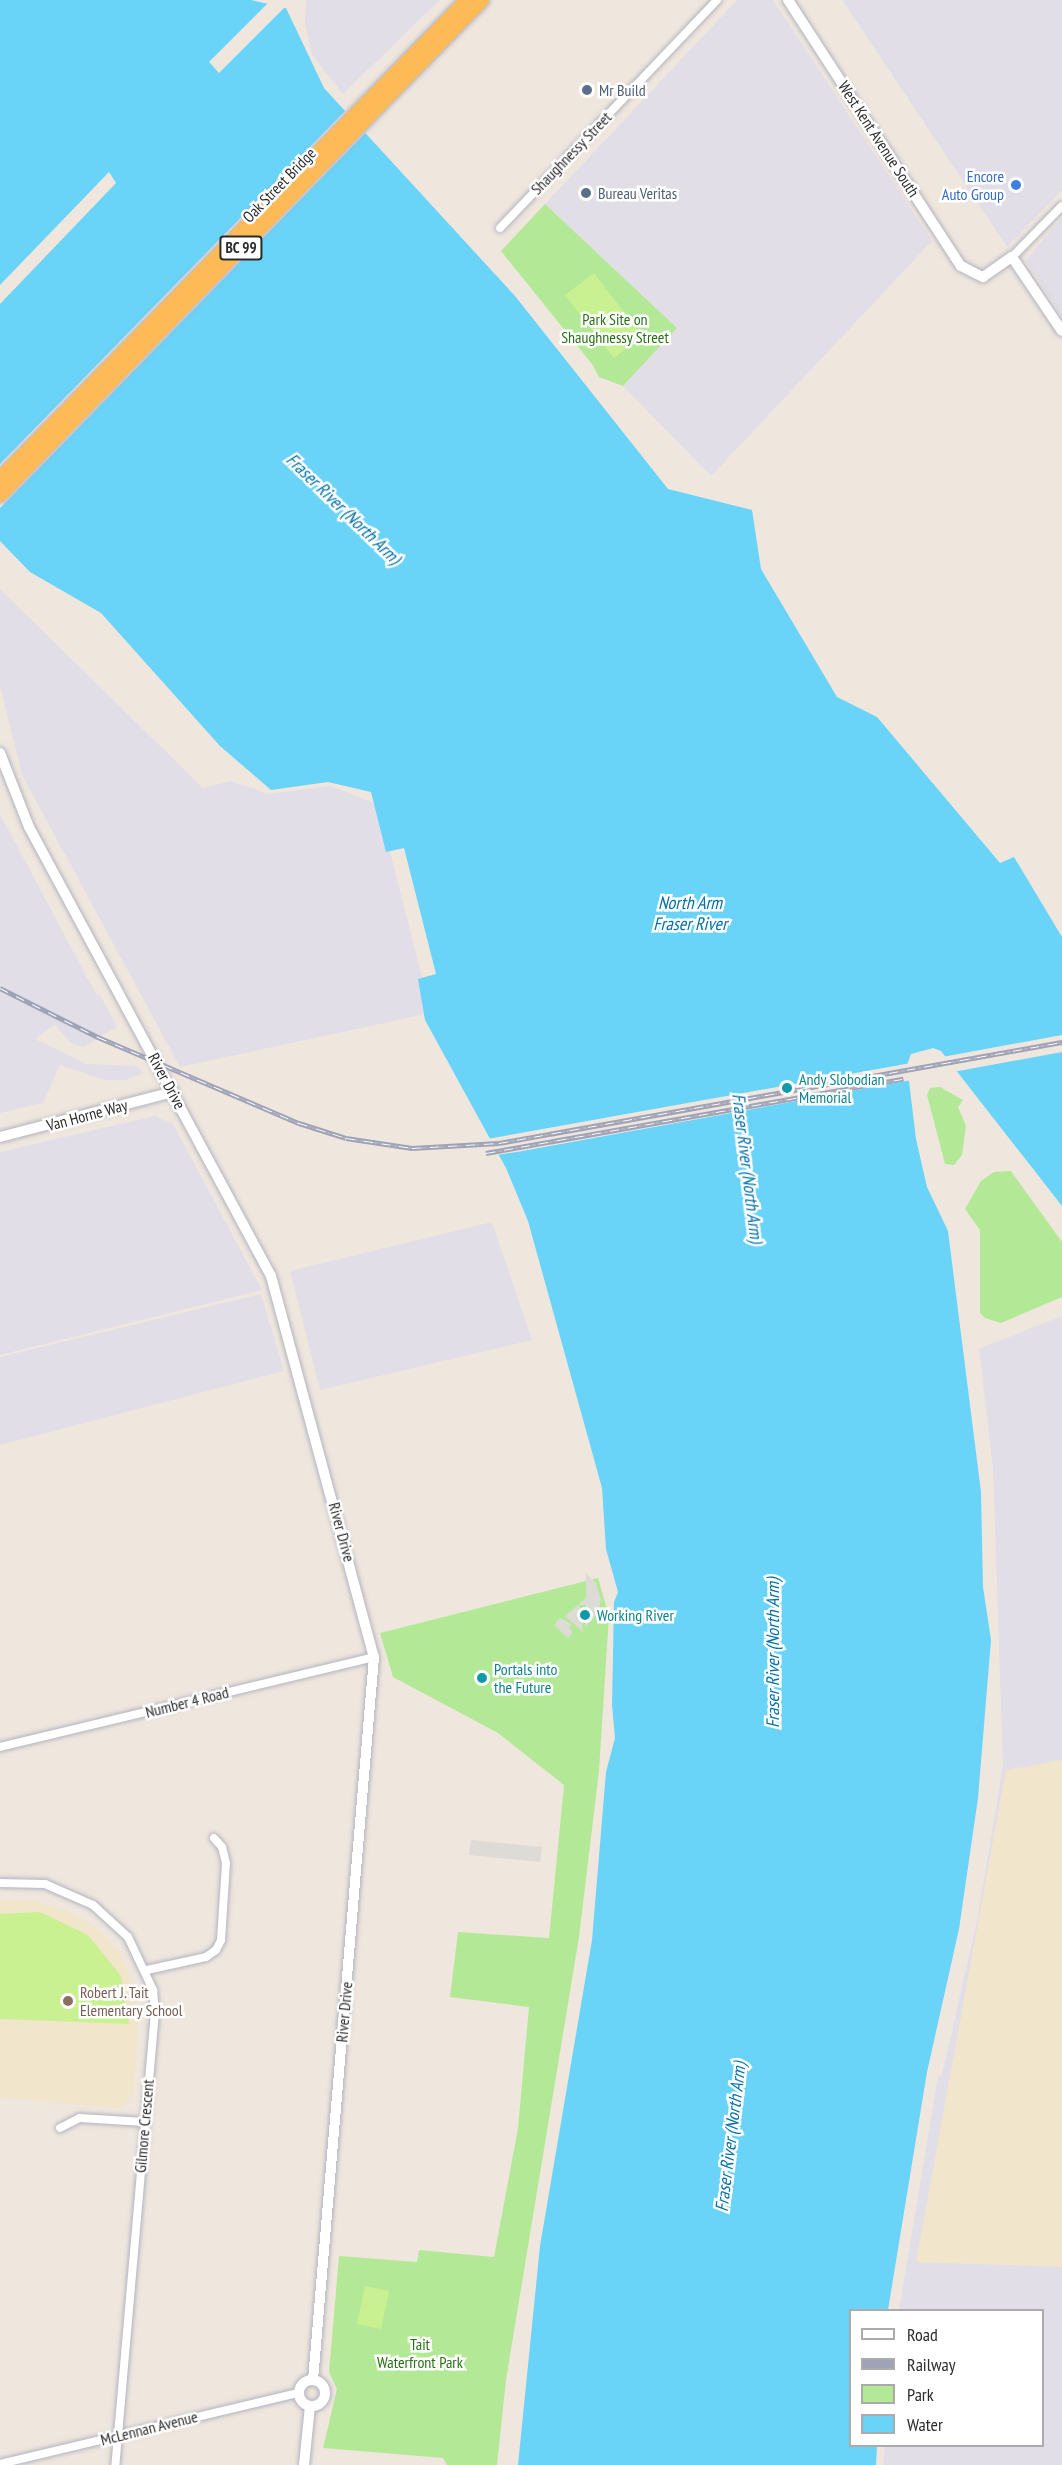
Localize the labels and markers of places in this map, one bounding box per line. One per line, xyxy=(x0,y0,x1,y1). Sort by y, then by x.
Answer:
place label: Mr Build xyxy=(599,80,646,100)
marker: Mr Build xyxy=(580,83,594,97)
place label: Encore Auto Group xyxy=(942,166,1004,204)
marker: Encore Auto Group xyxy=(1009,178,1023,192)
place label: Bureau Veritas xyxy=(598,183,678,203)
marker: Bureau Veritas xyxy=(579,186,593,200)
place label: Andy Slobodian Memorial xyxy=(799,1069,885,1107)
marker: Andy Slobodian Memorial xyxy=(780,1081,794,1095)
place label: Working River xyxy=(597,1605,674,1625)
marker: Working River xyxy=(578,1608,592,1622)
place label: Portals into the Future xyxy=(494,1659,557,1697)
marker: Portals into the Future xyxy=(475,1671,489,1685)
place label: Robert J. Tait Elementary School xyxy=(80,1982,183,2020)
marker: Robert J. Tait Elementary School xyxy=(61,1994,75,2008)

